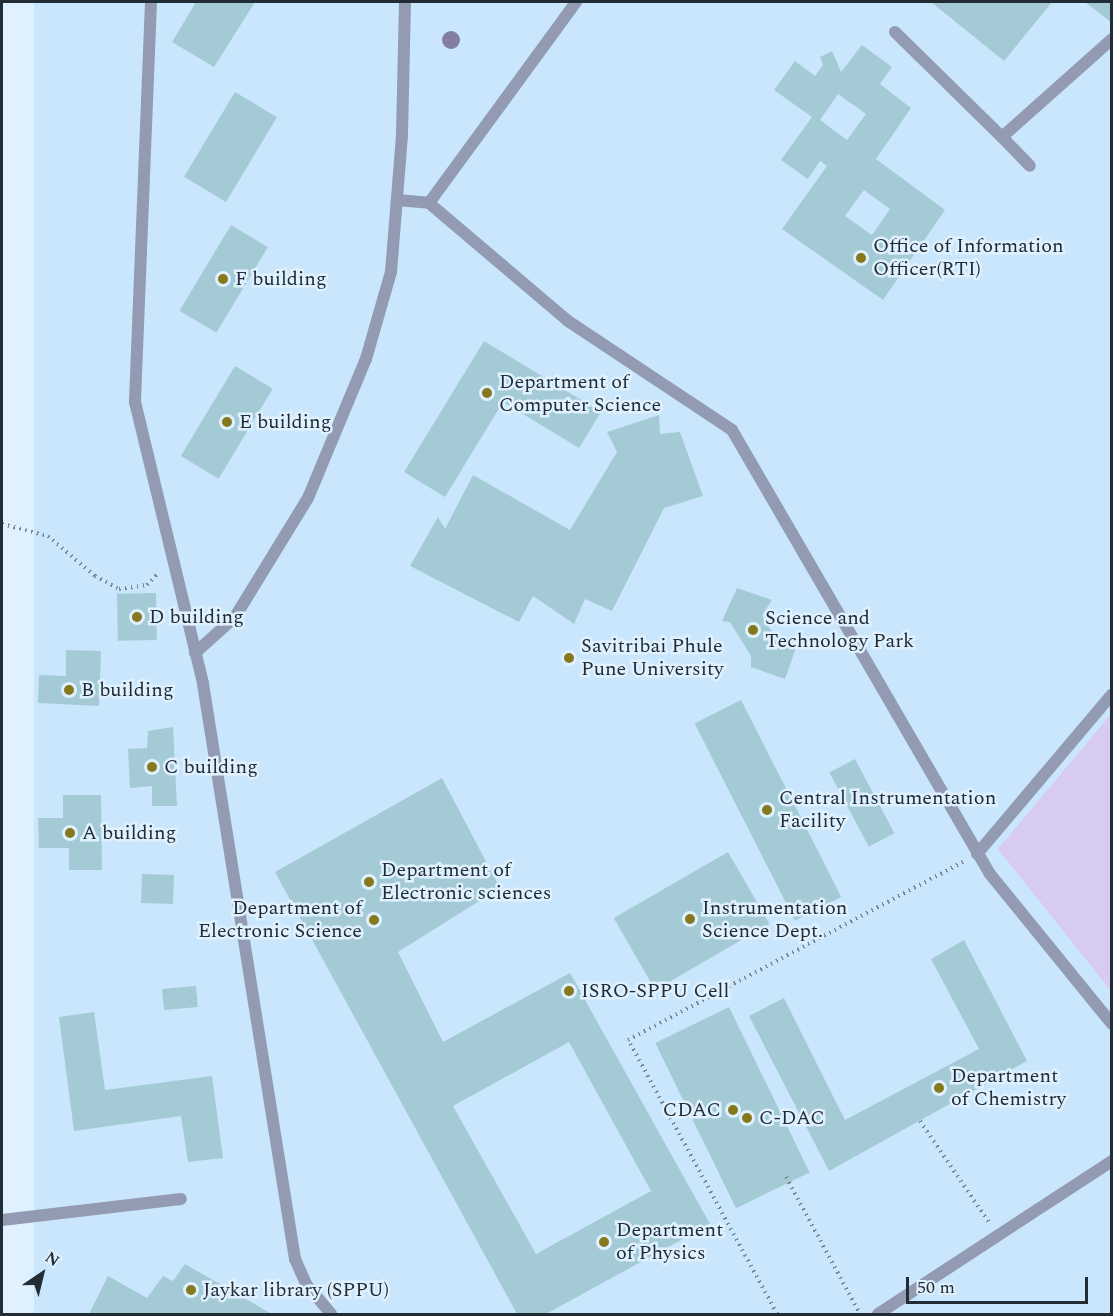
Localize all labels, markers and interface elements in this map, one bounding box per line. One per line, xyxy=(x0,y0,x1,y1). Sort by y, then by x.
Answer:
place label: Office of Information Officer(RTI) xyxy=(873,234,1064,281)
marker: Office of Information Officer(RTI) xyxy=(854,251,868,265)
place label: F building xyxy=(235,267,327,291)
marker: F building xyxy=(216,272,230,286)
place label: Department of Computer Science xyxy=(499,370,661,417)
marker: Department of Computer Science xyxy=(480,386,494,400)
place label: E building xyxy=(239,410,331,434)
marker: E building xyxy=(220,415,234,429)
place label: D building xyxy=(149,605,244,629)
place label: Science and Technology Park xyxy=(765,606,914,653)
marker: D building xyxy=(130,610,144,624)
marker: Science and Technology Park xyxy=(746,623,760,637)
place label: Savitribai Phule Pune University xyxy=(581,634,724,681)
marker: Savitribai Phule Pune University xyxy=(562,651,576,665)
place label: B building xyxy=(81,678,174,702)
marker: B building xyxy=(62,683,76,697)
place label: C building xyxy=(164,755,258,779)
marker: C building xyxy=(145,760,159,774)
place label: Central Instrumentation Facility xyxy=(779,786,996,833)
marker: Central Instrumentation Facility xyxy=(760,803,774,817)
place label: A building xyxy=(82,821,176,845)
marker: A building xyxy=(63,826,77,840)
place label: Department of Electronic sciences xyxy=(381,858,551,905)
marker: Department of Electronic sciences xyxy=(362,875,376,889)
place label: Instrumentation Science Dept. xyxy=(702,896,847,943)
place label: Department of Electronic Science xyxy=(198,897,362,944)
marker: Instrumentation Science Dept. xyxy=(683,912,697,926)
marker: Department of Electronic Science xyxy=(367,913,381,927)
place label: ISRO-SPPU Cell xyxy=(581,979,729,1003)
marker: ISRO-SPPU Cell xyxy=(562,984,576,998)
place label: Department of Chemistry xyxy=(951,1064,1066,1111)
marker: Department of Chemistry xyxy=(932,1081,946,1095)
place label: CDAC xyxy=(663,1098,721,1122)
marker: CDAC xyxy=(726,1103,740,1117)
place label: C-DAC xyxy=(759,1106,825,1130)
marker: C-DAC xyxy=(740,1111,754,1125)
place label: Department of Physics xyxy=(616,1218,723,1265)
marker: Department of Physics xyxy=(597,1235,611,1249)
north arrow xyxy=(12,1244,72,1304)
text: N xyxy=(40,1246,65,1273)
scale bar xyxy=(909,1265,1090,1303)
text: 50 m xyxy=(917,1274,955,1301)
place label: Jaykar library (SPPU) xyxy=(203,1278,389,1302)
marker: Jaykar library (SPPU) xyxy=(184,1283,198,1297)

